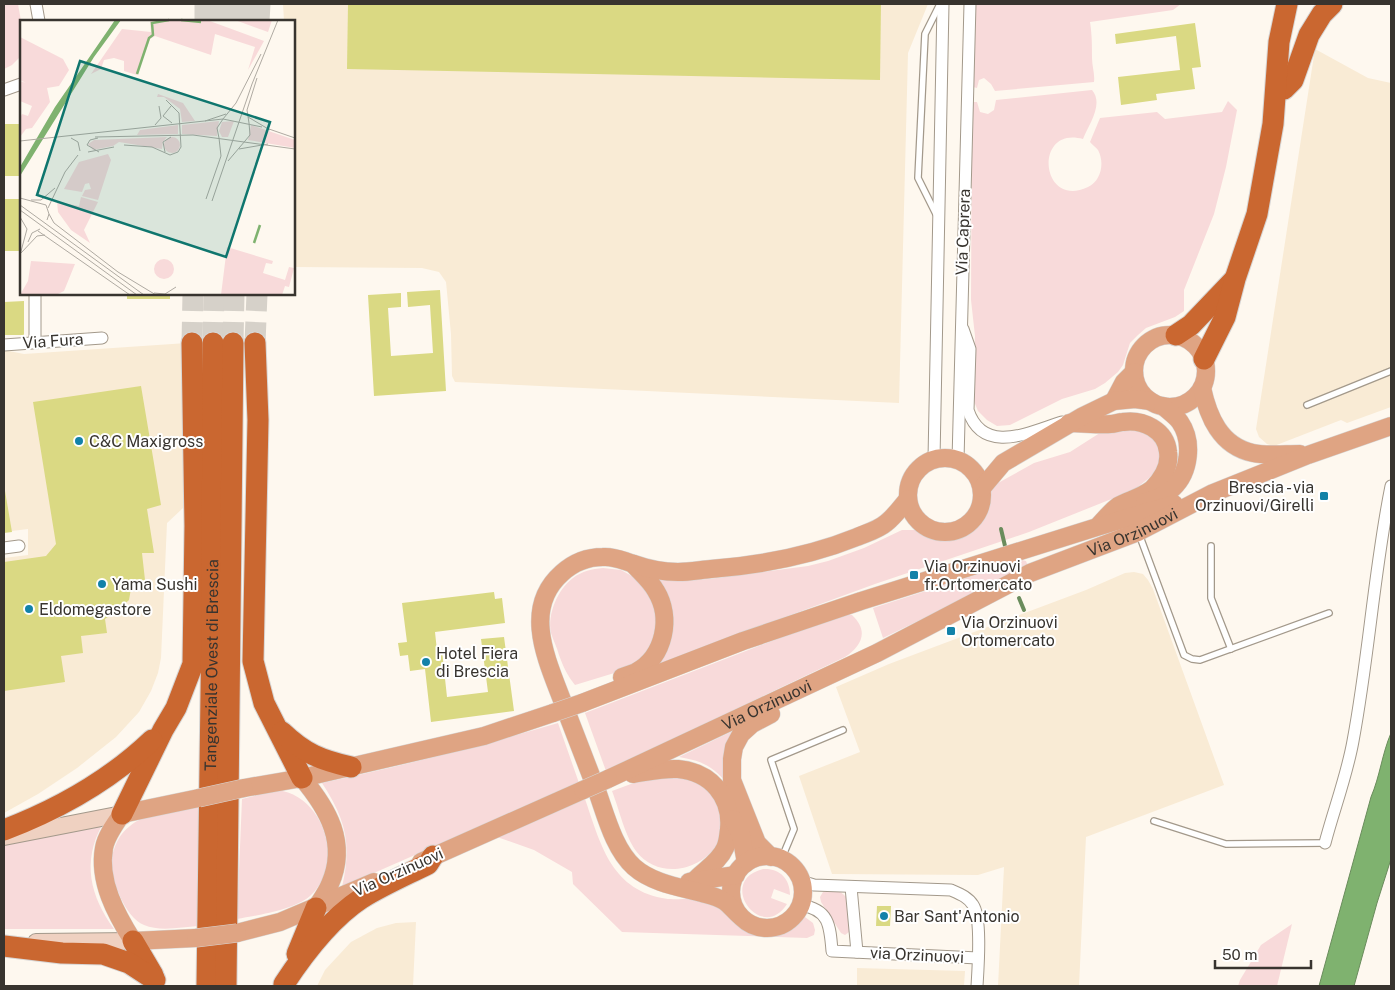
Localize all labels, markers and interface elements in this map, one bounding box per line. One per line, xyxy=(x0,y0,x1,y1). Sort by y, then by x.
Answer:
inset map xyxy=(20,20,295,295)
street label: Via Caprera xyxy=(952,188,974,276)
street label: Via Fura xyxy=(22,329,84,353)
place label: C&C Maxigross xyxy=(89,432,203,451)
marker: C&C Maxigross xyxy=(73,435,85,447)
place label: Brescia - via Orzinuovi/Girelli xyxy=(1195,478,1314,515)
marker: Brescia - via Orzinuovi/Girelli xyxy=(1318,490,1330,502)
street label: Via Orzinuovi xyxy=(1085,504,1181,560)
place label: Via Orzinuovi fr.Ortomercato xyxy=(924,557,1032,594)
street label: Tangenziale Ovest di Brescia xyxy=(200,559,222,771)
marker: Via Orzinuovi fr.Ortomercato xyxy=(908,569,920,581)
place label: Yama Sushi xyxy=(112,575,197,594)
marker: Yama Sushi xyxy=(96,578,108,590)
place label: Eldomegastore xyxy=(39,600,151,619)
marker: Eldomegastore xyxy=(23,603,35,615)
place label: Via Orzinuovi Ortomercato xyxy=(961,613,1058,650)
marker: Via Orzinuovi Ortomercato xyxy=(945,625,957,637)
place label: Hotel Fiera di Brescia xyxy=(436,644,518,681)
marker: Hotel Fiera di Brescia xyxy=(420,656,432,668)
street label: Via Orzinuovi xyxy=(719,676,814,734)
street label: Via Orzinuovi xyxy=(350,844,446,900)
place label: Bar Sant'Antonio xyxy=(894,907,1020,926)
marker: Bar Sant'Antonio xyxy=(878,910,890,922)
scale bar xyxy=(1215,938,1311,970)
street label: via Orzinuovi xyxy=(870,943,964,967)
text: 50 m xyxy=(1222,946,1257,963)

